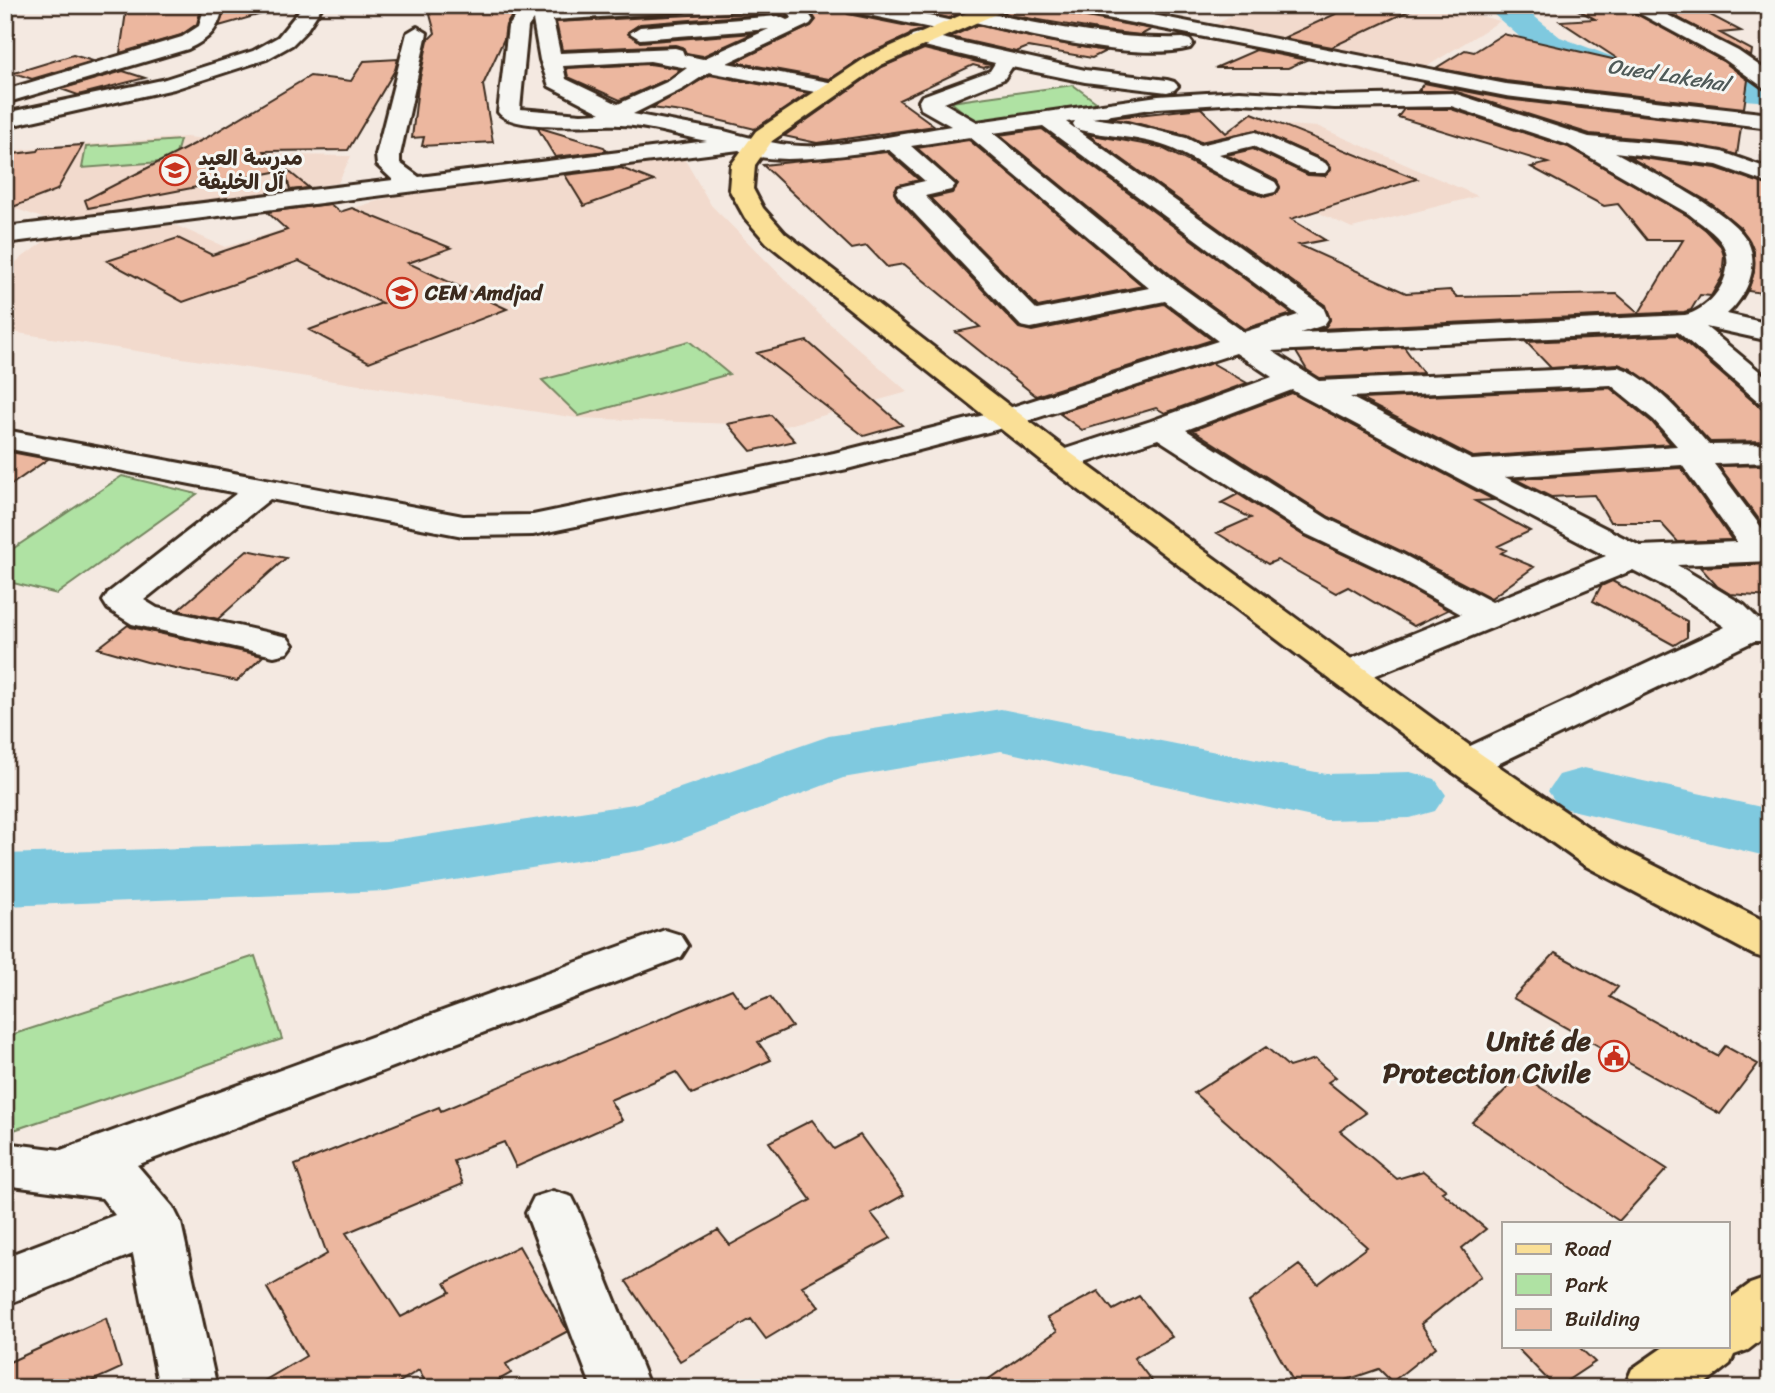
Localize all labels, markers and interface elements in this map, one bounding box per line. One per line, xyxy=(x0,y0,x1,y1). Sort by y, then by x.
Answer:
water label: Oued Lakehal xyxy=(1605,47,1736,104)
place label: مدرسة العيد آل الخليفة xyxy=(198,139,303,201)
school or university icon: مدرسة العيد آل الخليفة xyxy=(158,153,192,187)
place label: CEM Amdjad xyxy=(424,274,544,312)
school or university icon: CEM Amdjad xyxy=(385,276,419,310)
place label: Unité de Protection Civile xyxy=(1383,1016,1592,1097)
public building icon: Unité de Protection Civile xyxy=(1597,1039,1631,1073)
legend xyxy=(1502,1222,1730,1348)
text: Road xyxy=(1565,1230,1612,1268)
text: Park xyxy=(1565,1266,1608,1304)
text: Building xyxy=(1565,1300,1641,1338)

